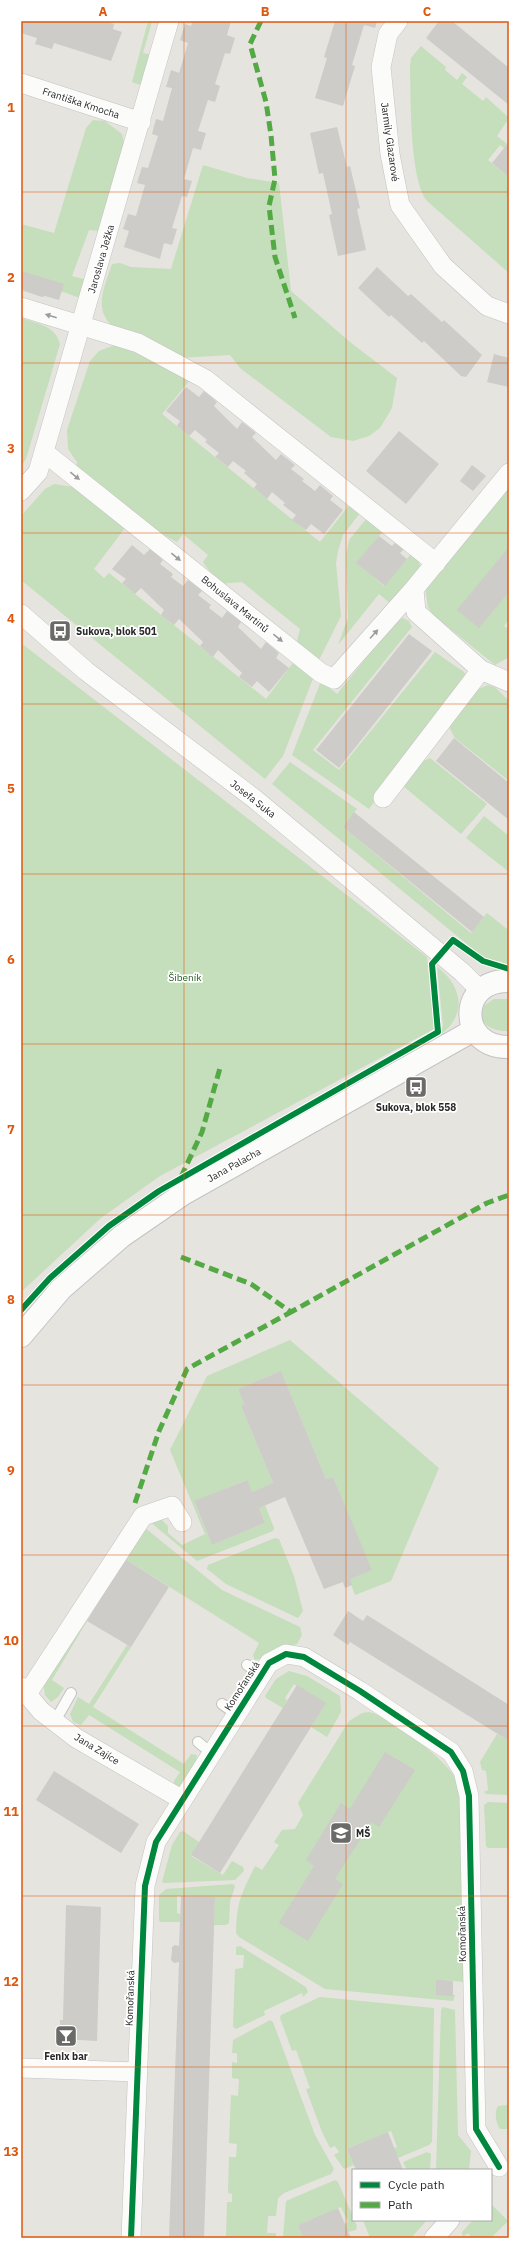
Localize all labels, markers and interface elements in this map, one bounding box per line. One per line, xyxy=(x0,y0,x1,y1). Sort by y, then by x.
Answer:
text: A xyxy=(99,3,108,20)
text: B xyxy=(261,3,270,20)
text: C xyxy=(423,3,432,20)
street label: Františka Kmocha xyxy=(41,84,122,122)
text: 1 xyxy=(7,99,15,116)
street label: Jarmily Glazarové xyxy=(378,102,402,183)
street label: Jaroslava Ježka xyxy=(85,223,117,295)
text: 2 xyxy=(7,269,15,286)
one-way arrow xyxy=(45,313,57,319)
text: 3 xyxy=(7,440,15,457)
one-way arrow xyxy=(69,472,80,480)
one-way arrow xyxy=(171,553,182,562)
street label: Bohuslava Martinů xyxy=(198,573,272,635)
text: 4 xyxy=(7,610,15,627)
bus stop icon: Sukova, blok 501 xyxy=(47,618,73,644)
place label: Sukova, blok 501 xyxy=(76,625,157,638)
one-way arrow xyxy=(369,629,379,639)
one-way arrow xyxy=(272,634,283,643)
street label: Josefa Suka xyxy=(228,777,279,821)
text: 5 xyxy=(7,780,15,797)
text: 6 xyxy=(7,951,15,968)
park label: Šibeník xyxy=(168,971,202,984)
bus stop icon: Sukova, blok 558 xyxy=(403,1074,429,1100)
place label: Sukova, blok 558 xyxy=(376,1101,456,1114)
text: 7 xyxy=(7,1121,15,1138)
street label: Jana Palacha xyxy=(205,1145,264,1185)
text: 8 xyxy=(7,1291,15,1308)
text: 9 xyxy=(7,1462,15,1479)
text: 10 xyxy=(3,1632,19,1649)
street label: Komořanská xyxy=(221,1658,263,1713)
street label: Jana Zajíce xyxy=(72,1730,122,1768)
text: 11 xyxy=(3,1803,19,1820)
school or university icon: MŠ xyxy=(328,1820,354,1846)
place label: MŠ xyxy=(356,1826,370,1840)
street label: Komořanská xyxy=(455,1905,469,1962)
street label: Komořanská xyxy=(123,1969,137,2026)
text: 12 xyxy=(3,1973,19,1990)
bar icon: Fenix bar xyxy=(53,2023,79,2049)
place label: Fenix bar xyxy=(44,2050,88,2063)
text: 13 xyxy=(3,2143,19,2160)
legend xyxy=(352,2169,492,2221)
text: Cycle path xyxy=(388,2177,445,2192)
text: Path xyxy=(388,2197,413,2212)

